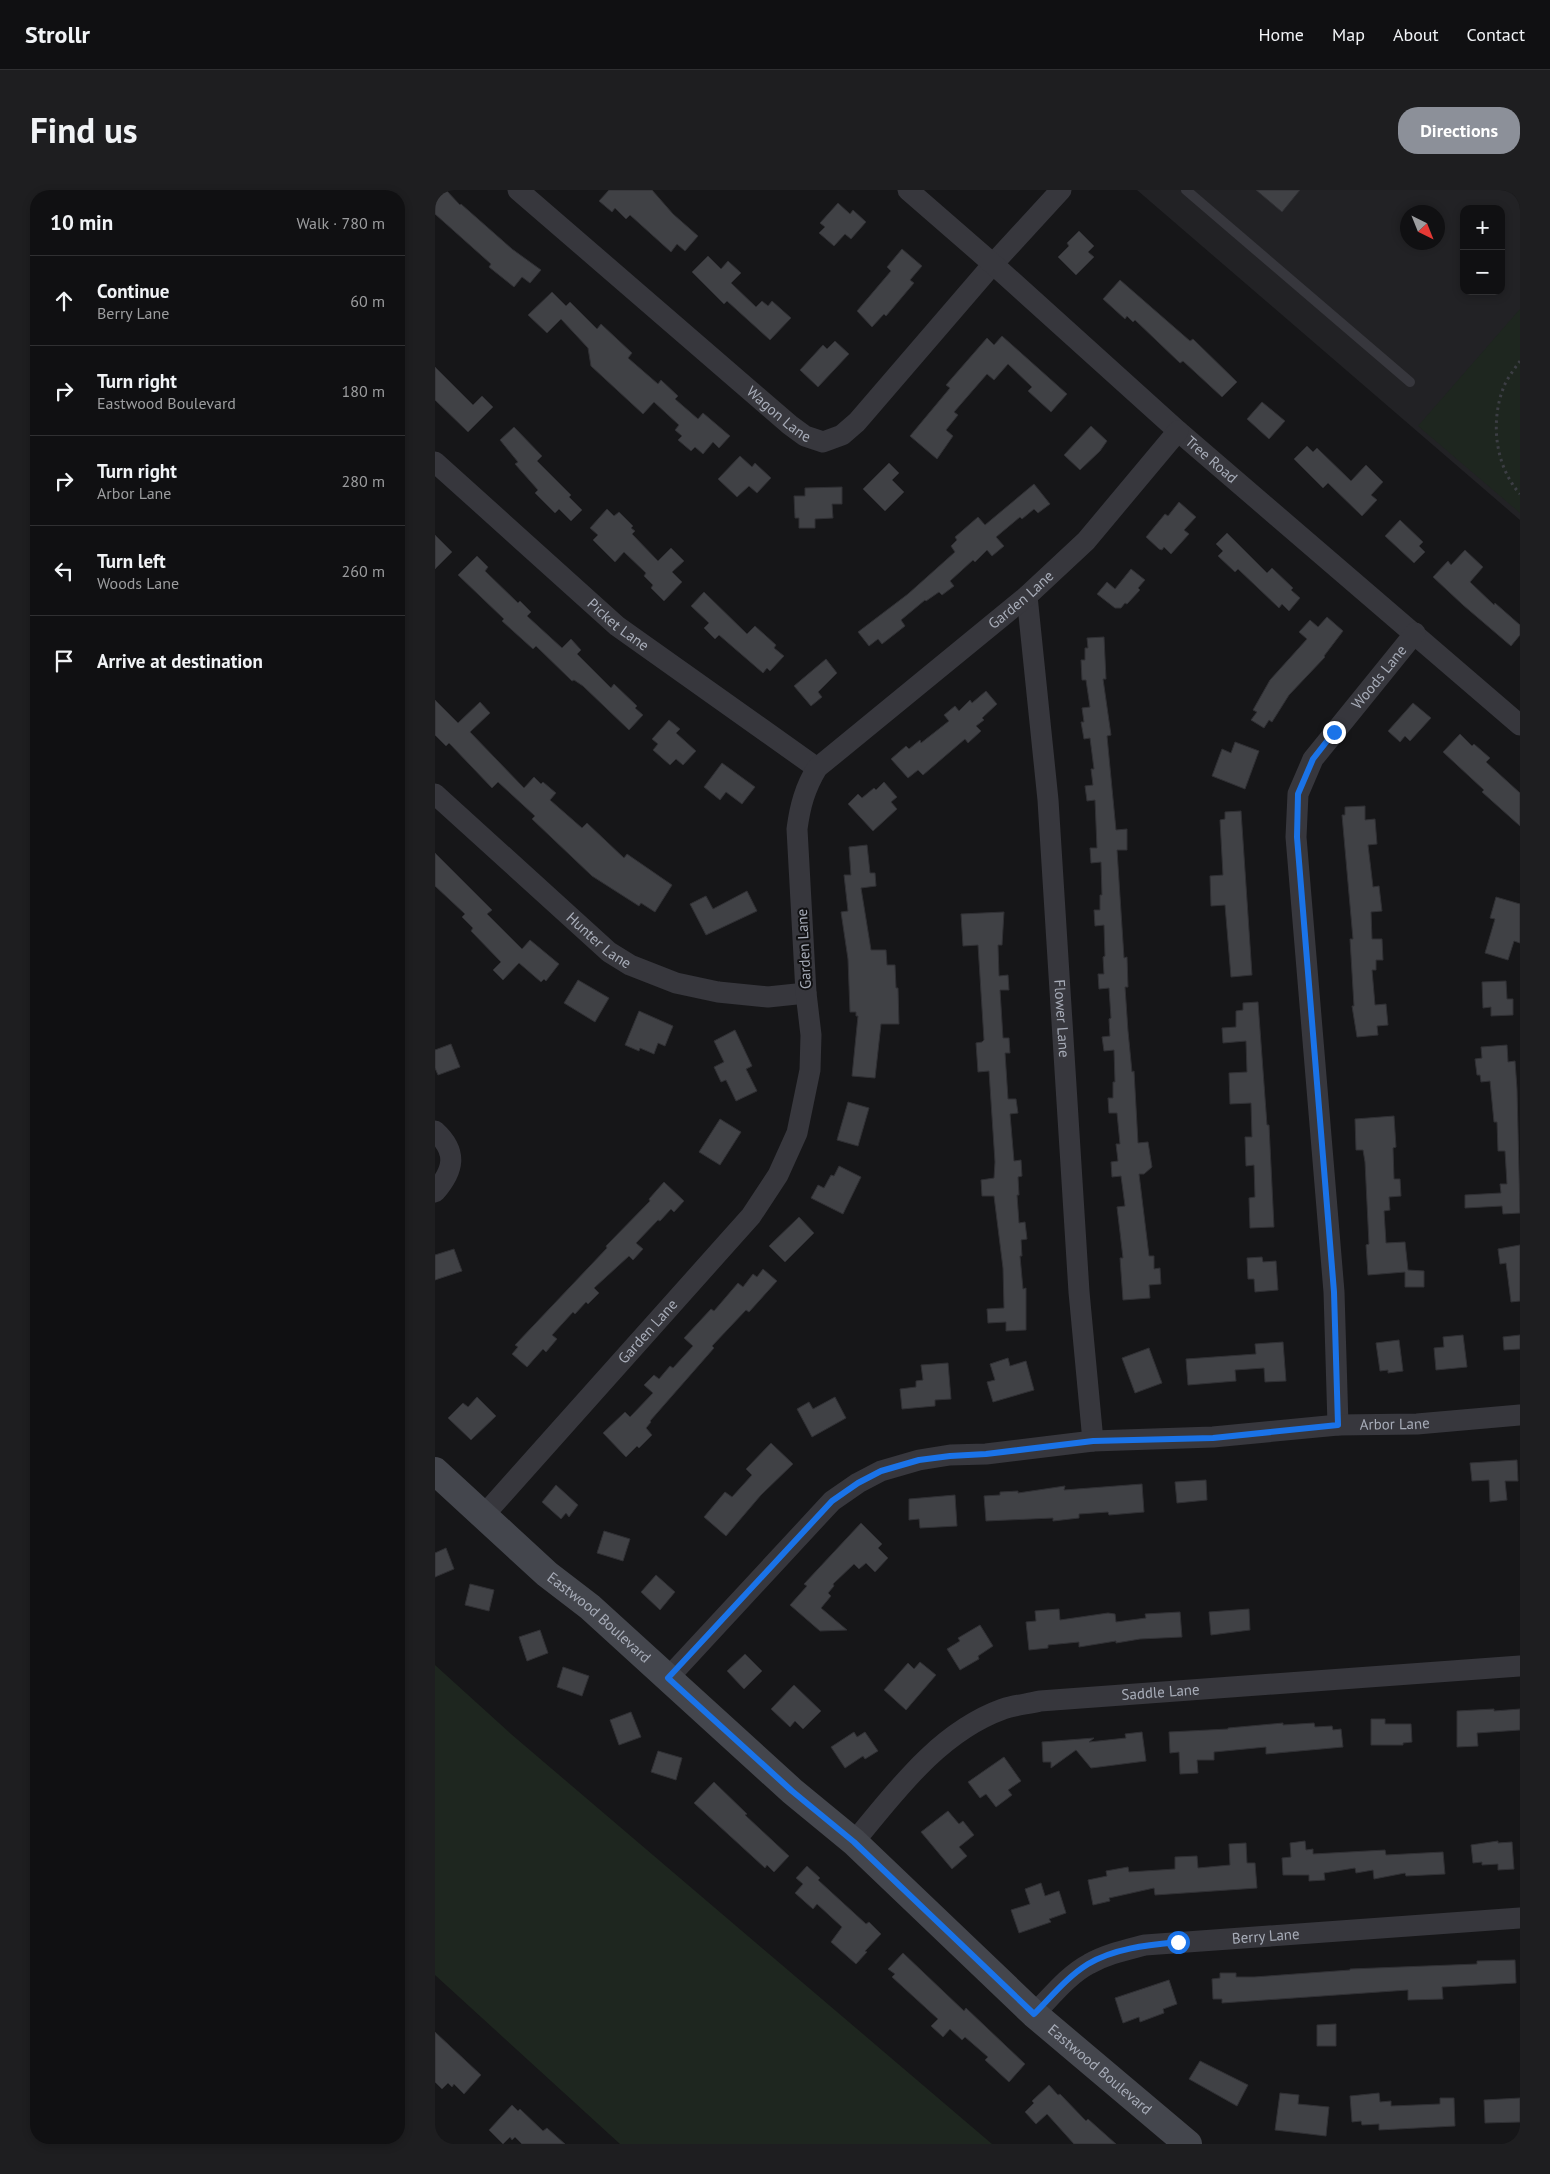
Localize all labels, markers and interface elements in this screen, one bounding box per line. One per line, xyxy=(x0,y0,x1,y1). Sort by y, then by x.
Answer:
text: Strollr xyxy=(25,19,90,50)
text: Home xyxy=(1258,23,1304,46)
text: Map xyxy=(1332,23,1365,46)
text: About xyxy=(1393,23,1439,46)
text: Contact xyxy=(1467,23,1525,46)
text: Find us xyxy=(30,107,138,153)
button: Directions xyxy=(1398,107,1520,154)
north arrow xyxy=(1400,205,1445,250)
map controls xyxy=(1460,205,1505,295)
button: + xyxy=(1460,205,1505,250)
text: 10 min xyxy=(50,209,113,236)
text: Walk · 780 m xyxy=(296,213,385,233)
button: − xyxy=(1460,250,1505,295)
text: Continue xyxy=(97,279,169,303)
icon: ahead xyxy=(50,287,78,315)
text: 60 m xyxy=(350,291,385,311)
text: Berry Lane xyxy=(97,303,169,323)
text: Turn right xyxy=(97,369,177,393)
icon: right xyxy=(50,377,78,405)
text: 180 m xyxy=(342,381,385,401)
street label: Wagon Lane xyxy=(743,382,813,446)
text: Eastwood Boulevard xyxy=(97,393,236,413)
street label: Tree Road xyxy=(1182,432,1242,487)
text: Turn right xyxy=(97,459,177,483)
icon: right xyxy=(50,467,78,495)
text: 280 m xyxy=(342,471,385,491)
text: Arbor Lane xyxy=(97,483,172,503)
text: Turn left xyxy=(97,549,166,573)
icon: left xyxy=(50,557,78,585)
text: 260 m xyxy=(342,561,385,581)
street label: Garden Lane xyxy=(984,566,1057,633)
text: Woods Lane xyxy=(97,573,179,593)
street label: Picket Lane xyxy=(584,594,653,655)
street label: Woods Lane xyxy=(1347,641,1410,713)
icon: arrive xyxy=(50,647,78,675)
text: Arrive at destination xyxy=(97,649,263,673)
route end xyxy=(1323,721,1346,744)
street label: Hunter Lane xyxy=(563,908,635,972)
street label: Garden Lane xyxy=(792,908,815,990)
street label: Flower Lane xyxy=(1050,979,1074,1058)
street label: Garden Lane xyxy=(614,1295,681,1368)
street label: Arbor Lane xyxy=(1360,1413,1430,1434)
street label: Eastwood Boulevard xyxy=(544,1568,655,1667)
street label: Saddle Lane xyxy=(1121,1679,1200,1704)
street label: Berry Lane xyxy=(1231,1924,1300,1948)
route start xyxy=(1167,1931,1190,1954)
street label: Eastwood Boulevard xyxy=(1044,2020,1156,2119)

